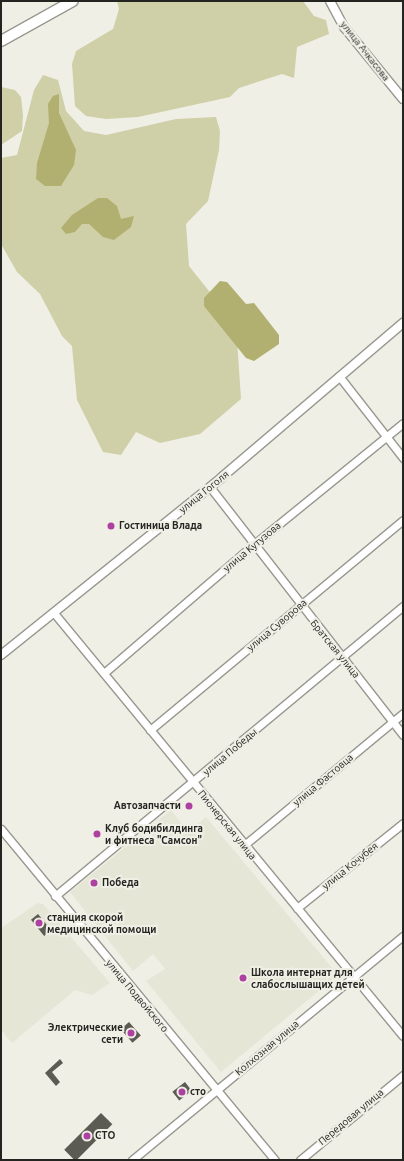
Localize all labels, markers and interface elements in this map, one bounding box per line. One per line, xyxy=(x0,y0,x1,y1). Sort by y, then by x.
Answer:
street label: улица Ачкасова xyxy=(338,19,392,83)
street label: улица Гоголя xyxy=(177,468,231,516)
place label: Гостиница Влада xyxy=(119,520,202,532)
street label: улица Кутузова xyxy=(221,520,283,574)
marker: Гостиница Влада xyxy=(106,521,116,531)
street label: улица Суворова xyxy=(245,597,309,653)
street label: Братская улица xyxy=(308,617,362,681)
street label: улица Победы xyxy=(200,726,260,778)
street label: улица Фастовца xyxy=(290,751,356,809)
street label: Пионерская улица xyxy=(195,788,259,862)
place label: Автозапчасти xyxy=(114,800,181,812)
marker: Автозапчасти xyxy=(184,801,194,811)
place label: Клуб бодибилдинга и фитнеса "Самсон" xyxy=(105,822,203,846)
marker: Клуб бодибилдинга и фитнеса "Самсон" xyxy=(92,829,102,839)
street label: улица Кочубея xyxy=(320,840,380,892)
place label: Победа xyxy=(102,877,139,889)
marker: Победа xyxy=(89,878,99,888)
place label: станция скорой медицинской помощи xyxy=(47,911,156,934)
marker: станция скорой медицинской помощи xyxy=(34,918,44,928)
street label: улица Подвойского xyxy=(103,957,171,1035)
place label: Школа интернат для слабослышащих детей xyxy=(251,966,365,990)
marker: Школа интернат для слабослышащих детей xyxy=(238,973,248,983)
street label: Колхозная улица xyxy=(233,1018,301,1078)
place label: Электрические сети xyxy=(48,1021,123,1044)
marker: Электрические сети xyxy=(126,1028,136,1038)
place label: сто xyxy=(190,1086,206,1098)
street label: Передовая улица xyxy=(316,1086,386,1148)
marker: сто xyxy=(177,1087,187,1097)
place label: СТО xyxy=(95,1130,115,1142)
marker: СТО xyxy=(82,1131,92,1141)

